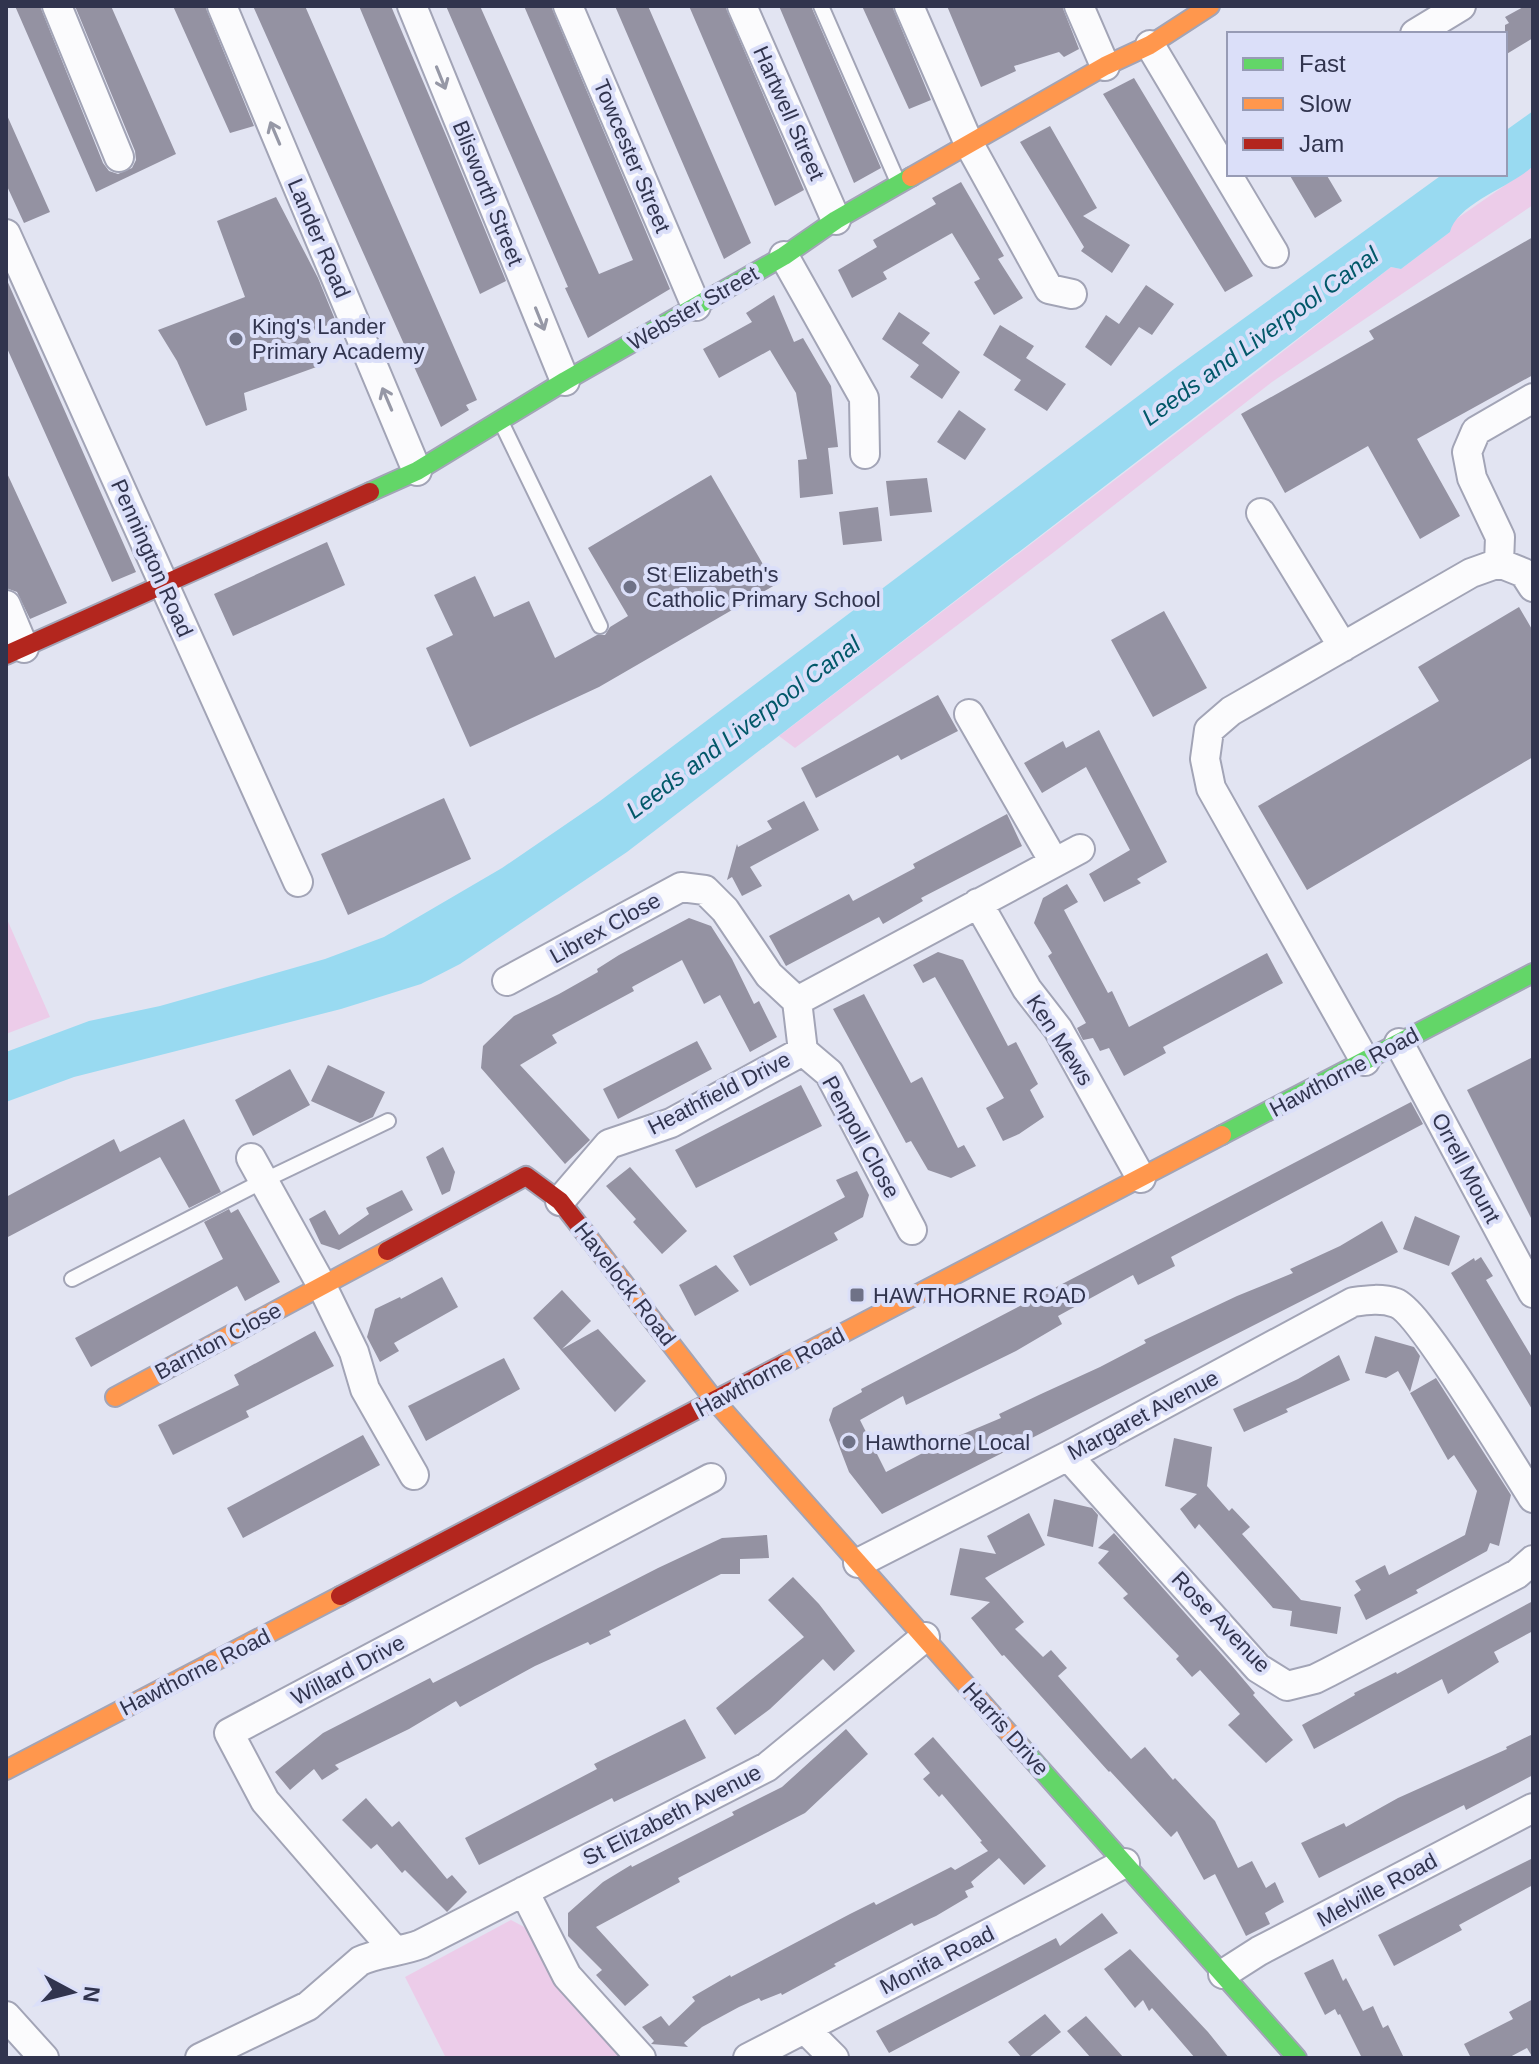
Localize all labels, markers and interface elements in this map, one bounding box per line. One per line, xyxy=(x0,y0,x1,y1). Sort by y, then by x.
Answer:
legend xyxy=(1227,32,1507,176)
street label: Hartwell Street xyxy=(748,42,830,184)
text: Fast xyxy=(1299,50,1346,77)
one-way arrow xyxy=(435,65,450,90)
street label: Towcester Street xyxy=(588,76,676,236)
text: Slow xyxy=(1299,90,1352,117)
street label: Blisworth Street xyxy=(448,117,528,269)
one-way arrow xyxy=(267,122,282,146)
text: Jam xyxy=(1299,130,1344,157)
street label: Lander Road xyxy=(283,175,355,301)
water label: Leeds and Liverpool Canal xyxy=(1137,241,1384,431)
street label: Webster Street xyxy=(623,261,763,355)
one-way arrow xyxy=(533,306,548,331)
place label: King's Lander Primary Academy xyxy=(252,314,424,364)
marker: King's Lander Primary Academy xyxy=(227,330,245,348)
one-way arrow xyxy=(378,387,393,412)
street label: Pennington Road xyxy=(106,475,198,641)
place label: St Elizabeth's Catholic Primary School xyxy=(646,562,881,612)
marker: St Elizabeth's Catholic Primary School xyxy=(621,578,639,596)
water label: Leeds and Liverpool Canal xyxy=(621,630,866,824)
street label: Librex Close xyxy=(545,887,665,969)
street label: Ken Mews xyxy=(1022,990,1098,1090)
street label: Hawthorne Road xyxy=(1265,1022,1423,1122)
street label: Heathfield Drive xyxy=(644,1046,794,1140)
street label: Penpoll Close xyxy=(817,1072,905,1202)
street label: Orrell Mount xyxy=(1427,1109,1505,1227)
street label: Havelock Road xyxy=(569,1218,681,1350)
place label: HAWTHORNE ROAD xyxy=(873,1283,1086,1308)
marker: HAWTHORNE ROAD xyxy=(848,1286,866,1304)
street label: Barnton Close xyxy=(151,1297,285,1385)
street label: Hawthorne Road xyxy=(691,1322,849,1422)
street label: Margaret Avenue xyxy=(1063,1365,1223,1465)
place label: Hawthorne Local xyxy=(865,1430,1030,1455)
marker: Hawthorne Local xyxy=(840,1433,858,1451)
street label: Rose Avenue xyxy=(1167,1566,1275,1678)
street label: Hawthorne Road xyxy=(116,1623,274,1721)
street label: Willard Drive xyxy=(287,1630,409,1710)
street label: Harris Drive xyxy=(958,1677,1054,1781)
street label: St Elizabeth Avenue xyxy=(579,1759,765,1871)
street label: Melville Road xyxy=(1313,1848,1441,1932)
street label: Monifa Road xyxy=(876,1921,998,1999)
north arrow xyxy=(32,1952,112,2032)
text: N xyxy=(78,1985,105,2004)

